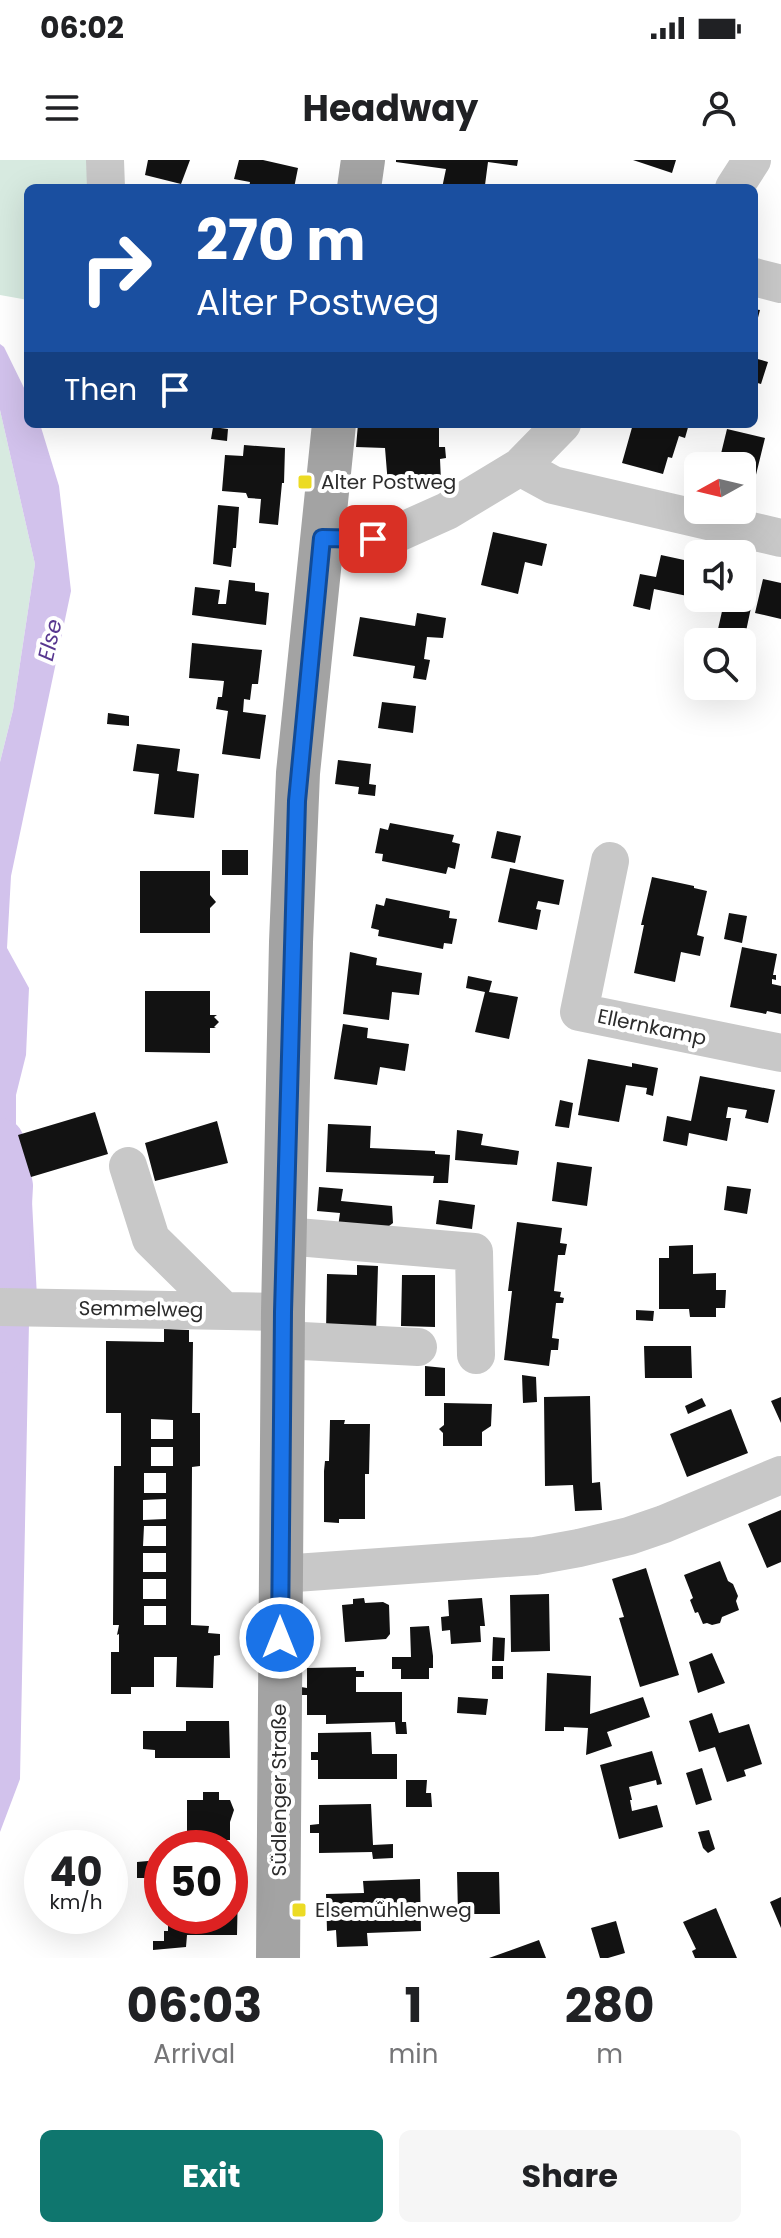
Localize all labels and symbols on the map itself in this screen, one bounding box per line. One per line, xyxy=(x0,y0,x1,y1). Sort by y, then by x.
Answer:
north arrow xyxy=(684,452,756,524)
place label: Alter Postweg xyxy=(321,468,456,496)
marker: Alter Postweg xyxy=(296,473,314,491)
pin xyxy=(339,505,407,573)
water label: Else xyxy=(30,616,70,664)
street label: Ellernkamp xyxy=(595,1002,709,1052)
street label: Semmelweg xyxy=(78,1294,204,1324)
position arrow xyxy=(238,1596,322,1680)
street label: Südlenger Straße xyxy=(265,1704,293,1876)
speed limit sign: 50 xyxy=(144,1830,248,1934)
place label: Elsemühlenweg xyxy=(315,1896,472,1924)
marker: Elsemühlenweg xyxy=(290,1901,308,1919)

